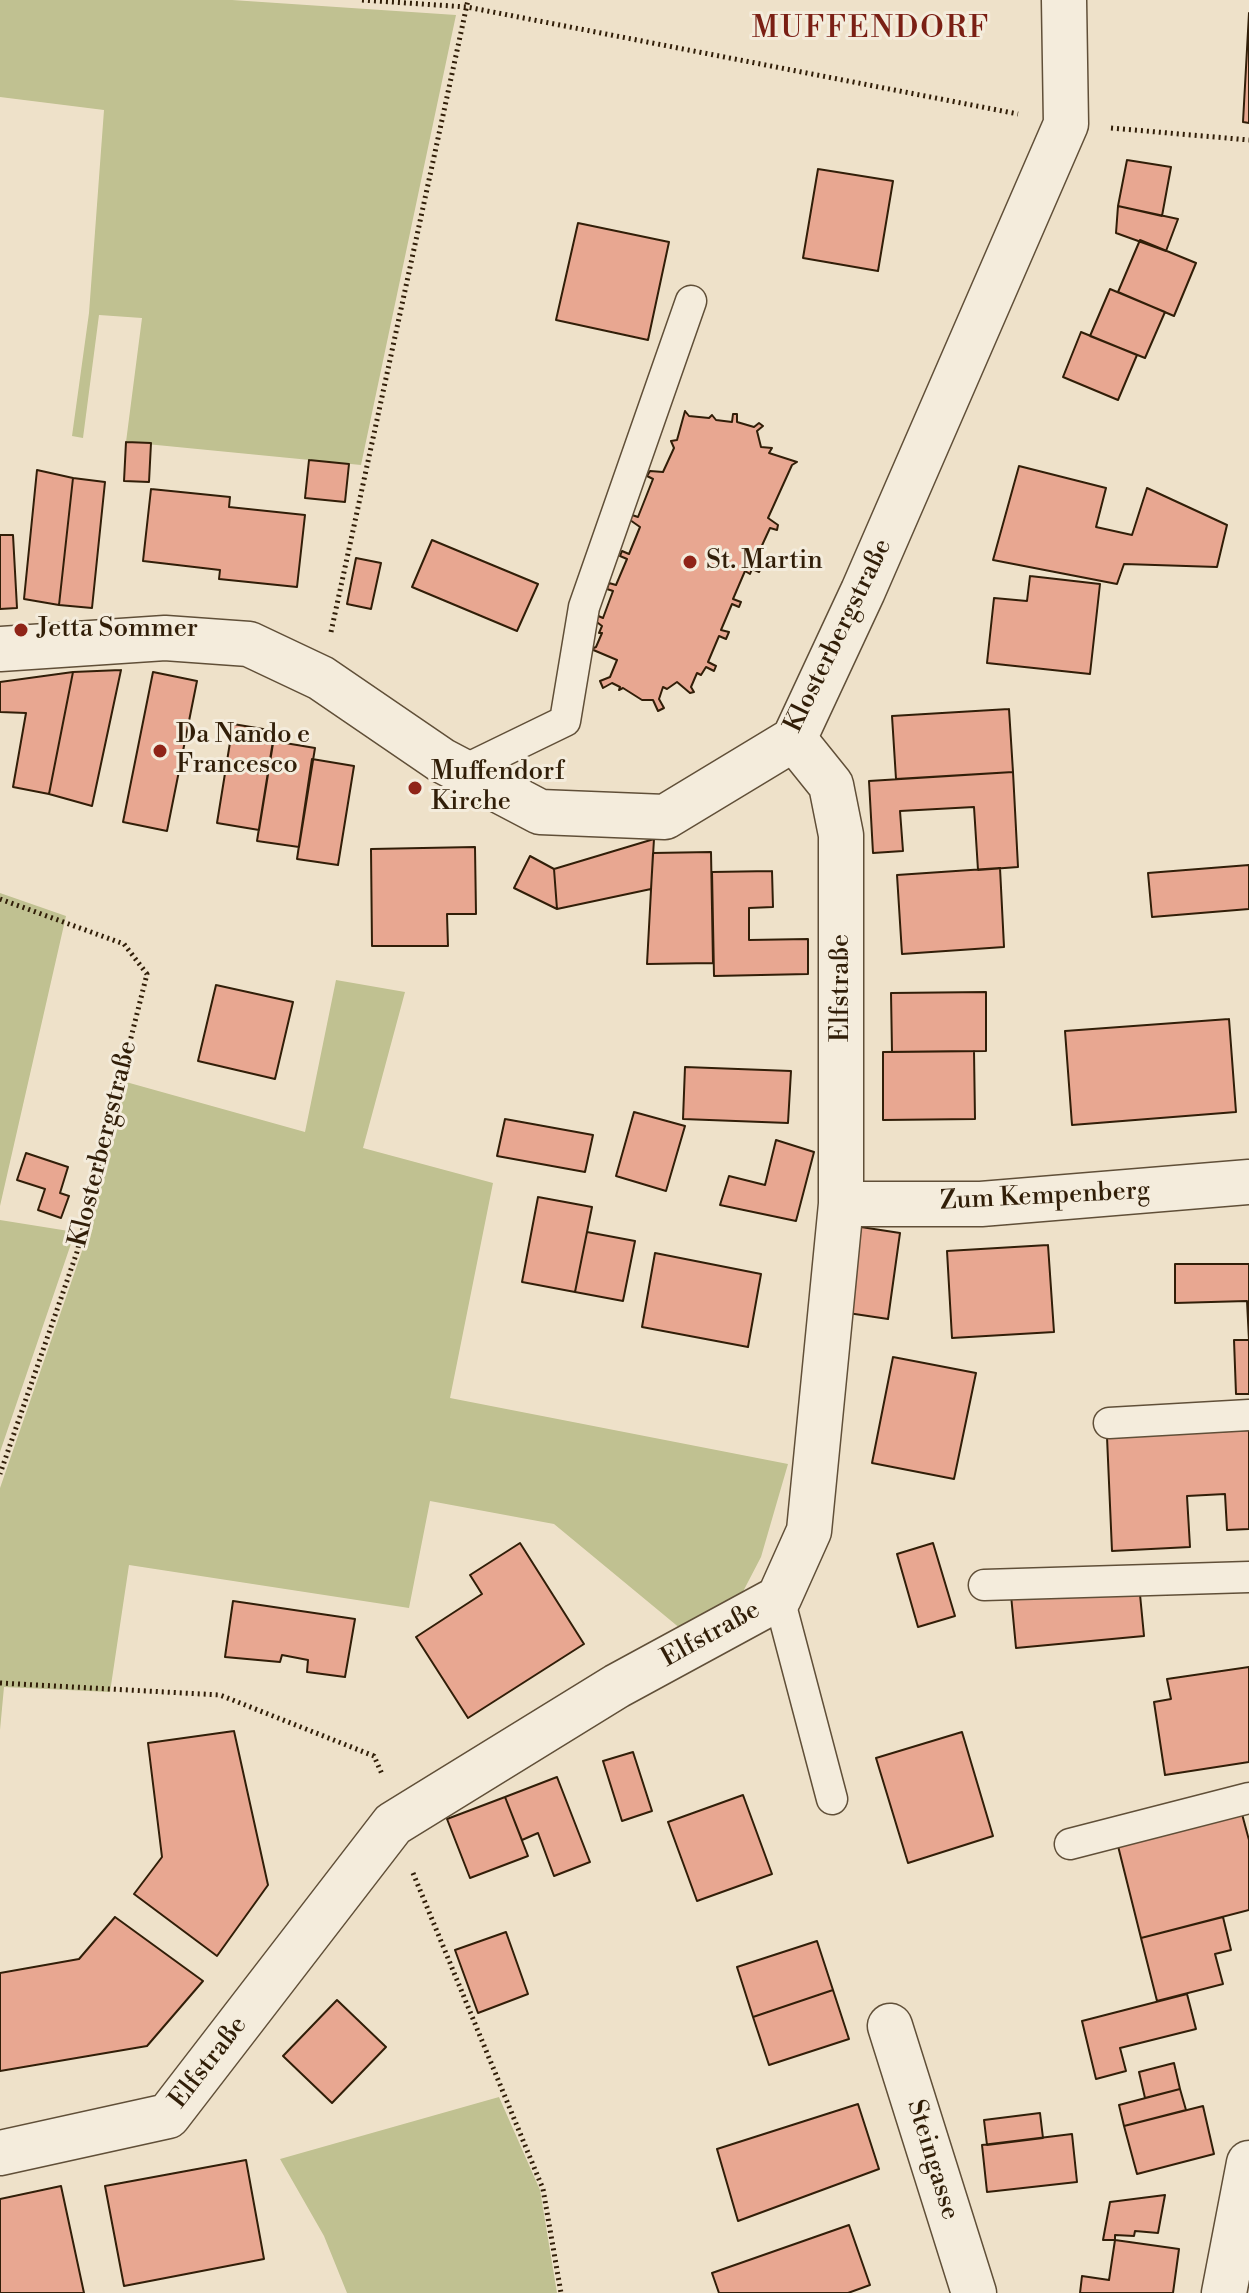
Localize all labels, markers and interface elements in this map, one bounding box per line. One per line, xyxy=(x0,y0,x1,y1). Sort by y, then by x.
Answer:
district label: MUFFENDORF xyxy=(752,12,990,48)
street label: Klosterbergstraße xyxy=(779,534,899,738)
place label: St. Martin xyxy=(706,546,823,578)
marker: St. Martin xyxy=(681,553,699,571)
place label: Jetta Sommer xyxy=(37,614,198,646)
marker: Jetta Sommer xyxy=(12,621,30,639)
place label: Da Nando e Francesco xyxy=(176,720,310,782)
marker: Da Nando e Francesco xyxy=(151,742,169,760)
place label: Muffendorf Kirche xyxy=(431,757,564,818)
marker: Muffendorf Kirche xyxy=(406,779,424,797)
street label: Elfstraße xyxy=(826,934,858,1042)
street label: Klosterbergstraße xyxy=(63,1038,145,1250)
street label: Zum Kempenberg xyxy=(939,1176,1151,1218)
street label: Elfstraße xyxy=(656,1595,766,1675)
street label: Elfstraße xyxy=(163,2011,255,2115)
street label: Steingasse xyxy=(899,2096,965,2224)

